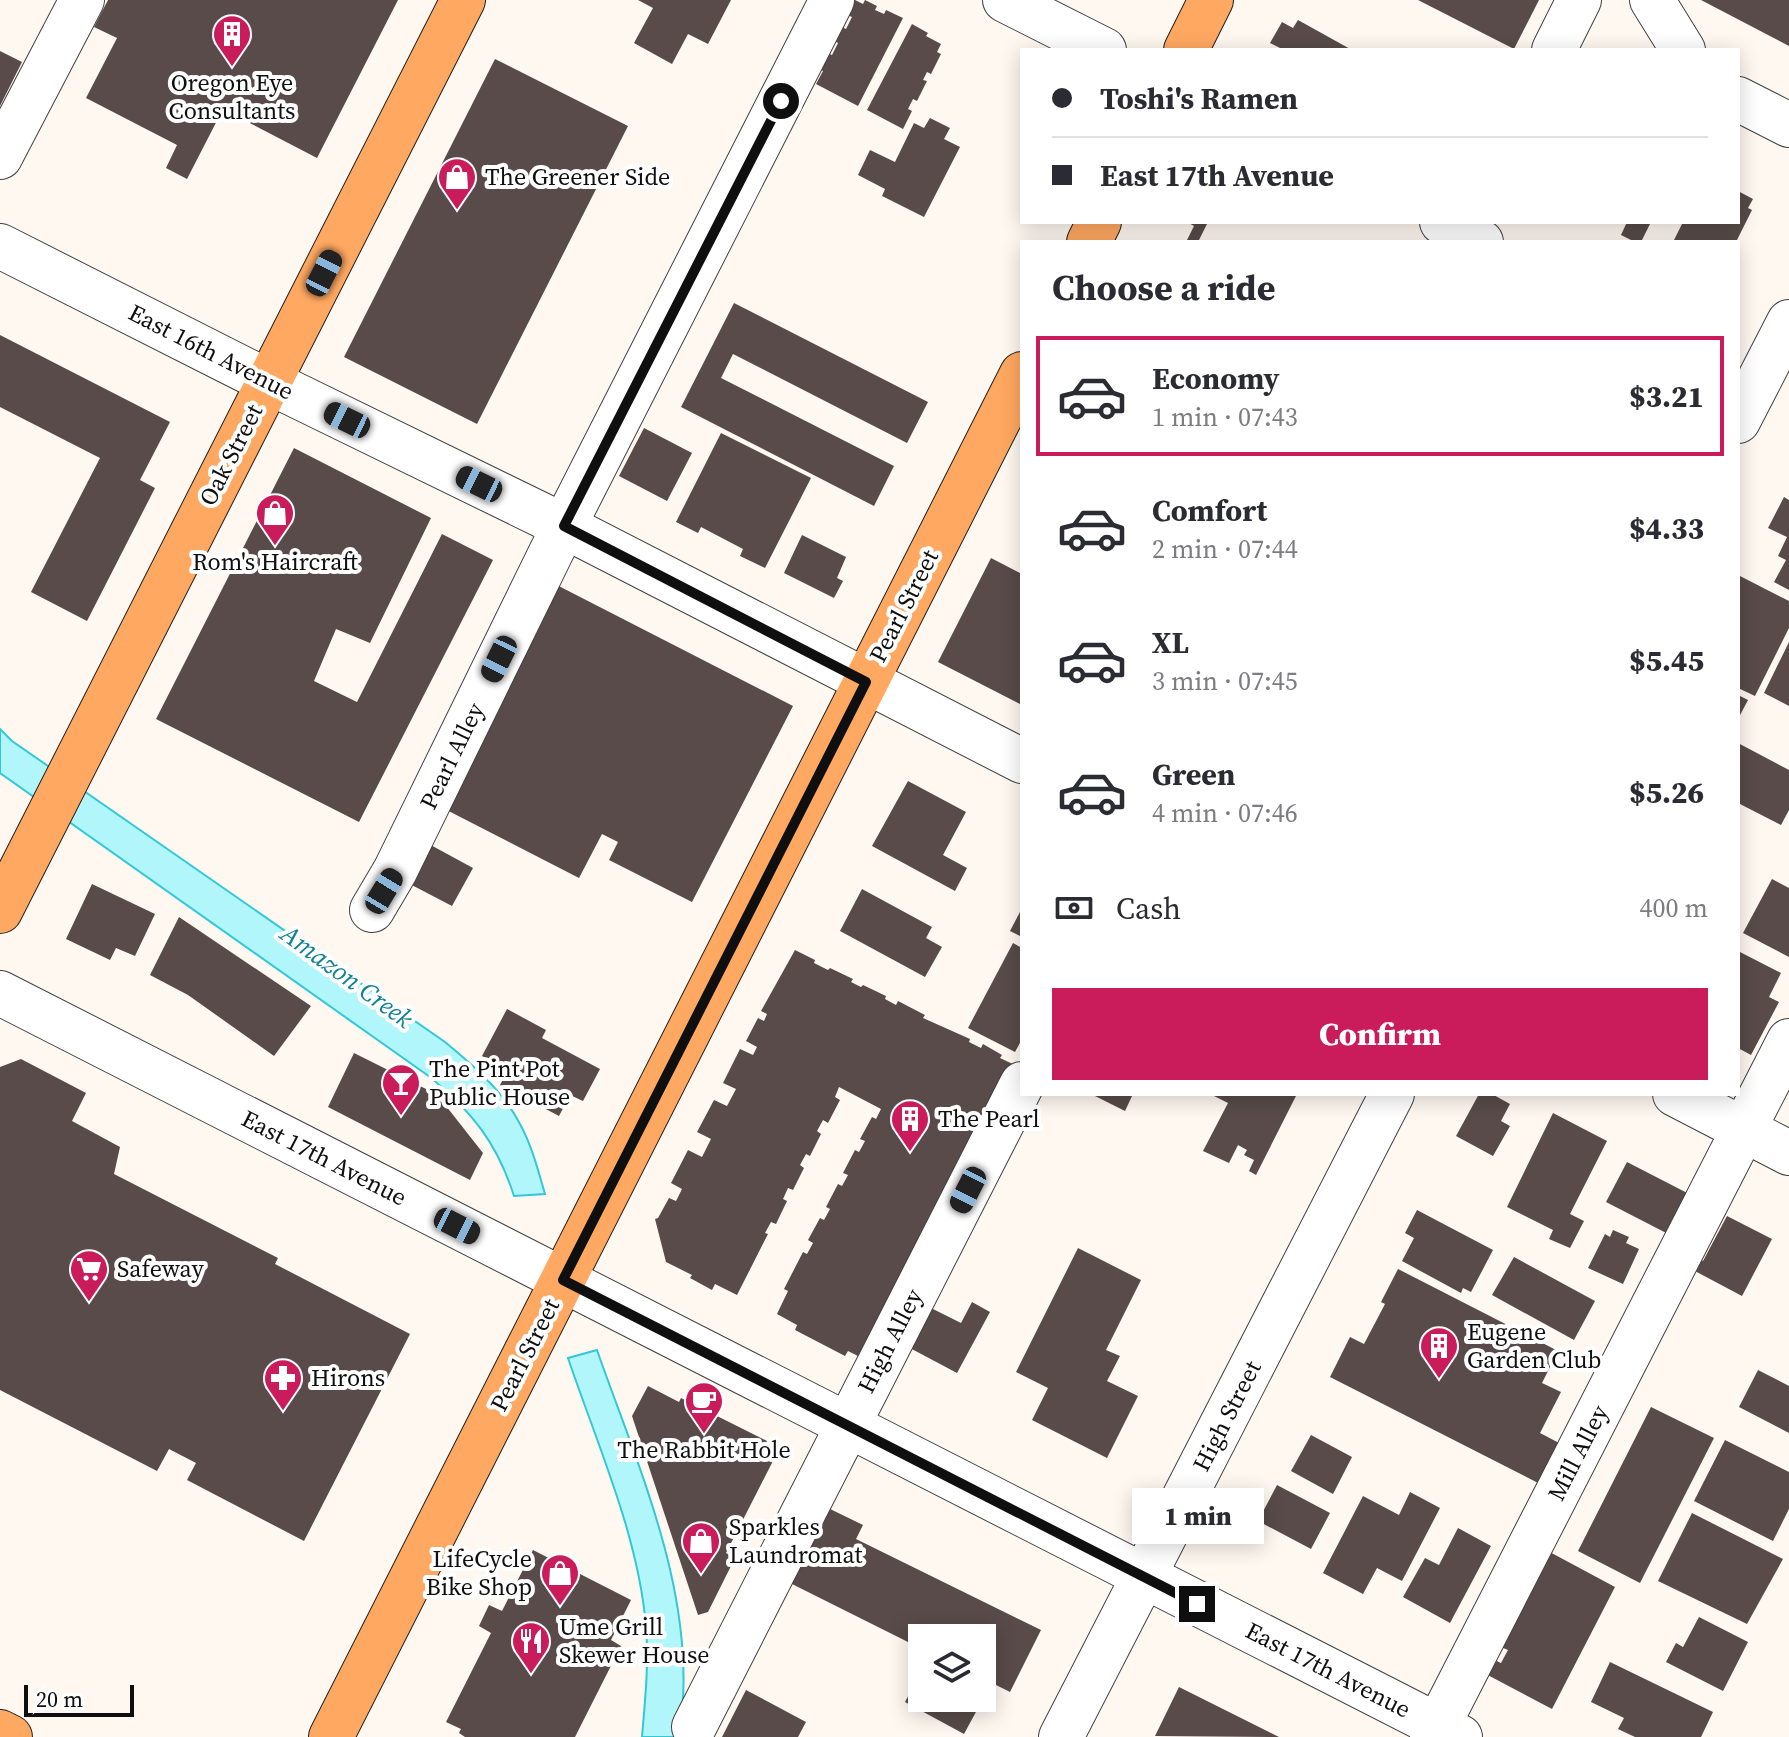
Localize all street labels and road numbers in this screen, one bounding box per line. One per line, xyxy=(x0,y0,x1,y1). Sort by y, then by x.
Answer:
street label: East 16th Avenue xyxy=(123,296,299,407)
street label: Oak Street xyxy=(191,398,270,511)
street label: Pearl Street xyxy=(861,544,946,668)
street label: Pearl Alley xyxy=(412,696,492,815)
street label: East 17th Avenue xyxy=(236,1102,412,1213)
street label: High Alley xyxy=(849,1282,930,1399)
street label: Pearl Street xyxy=(482,1293,567,1417)
street label: High Street xyxy=(1185,1355,1269,1477)
street label: Mill Alley xyxy=(1539,1399,1616,1506)
street label: East 17th Avenue xyxy=(1240,1614,1416,1725)

